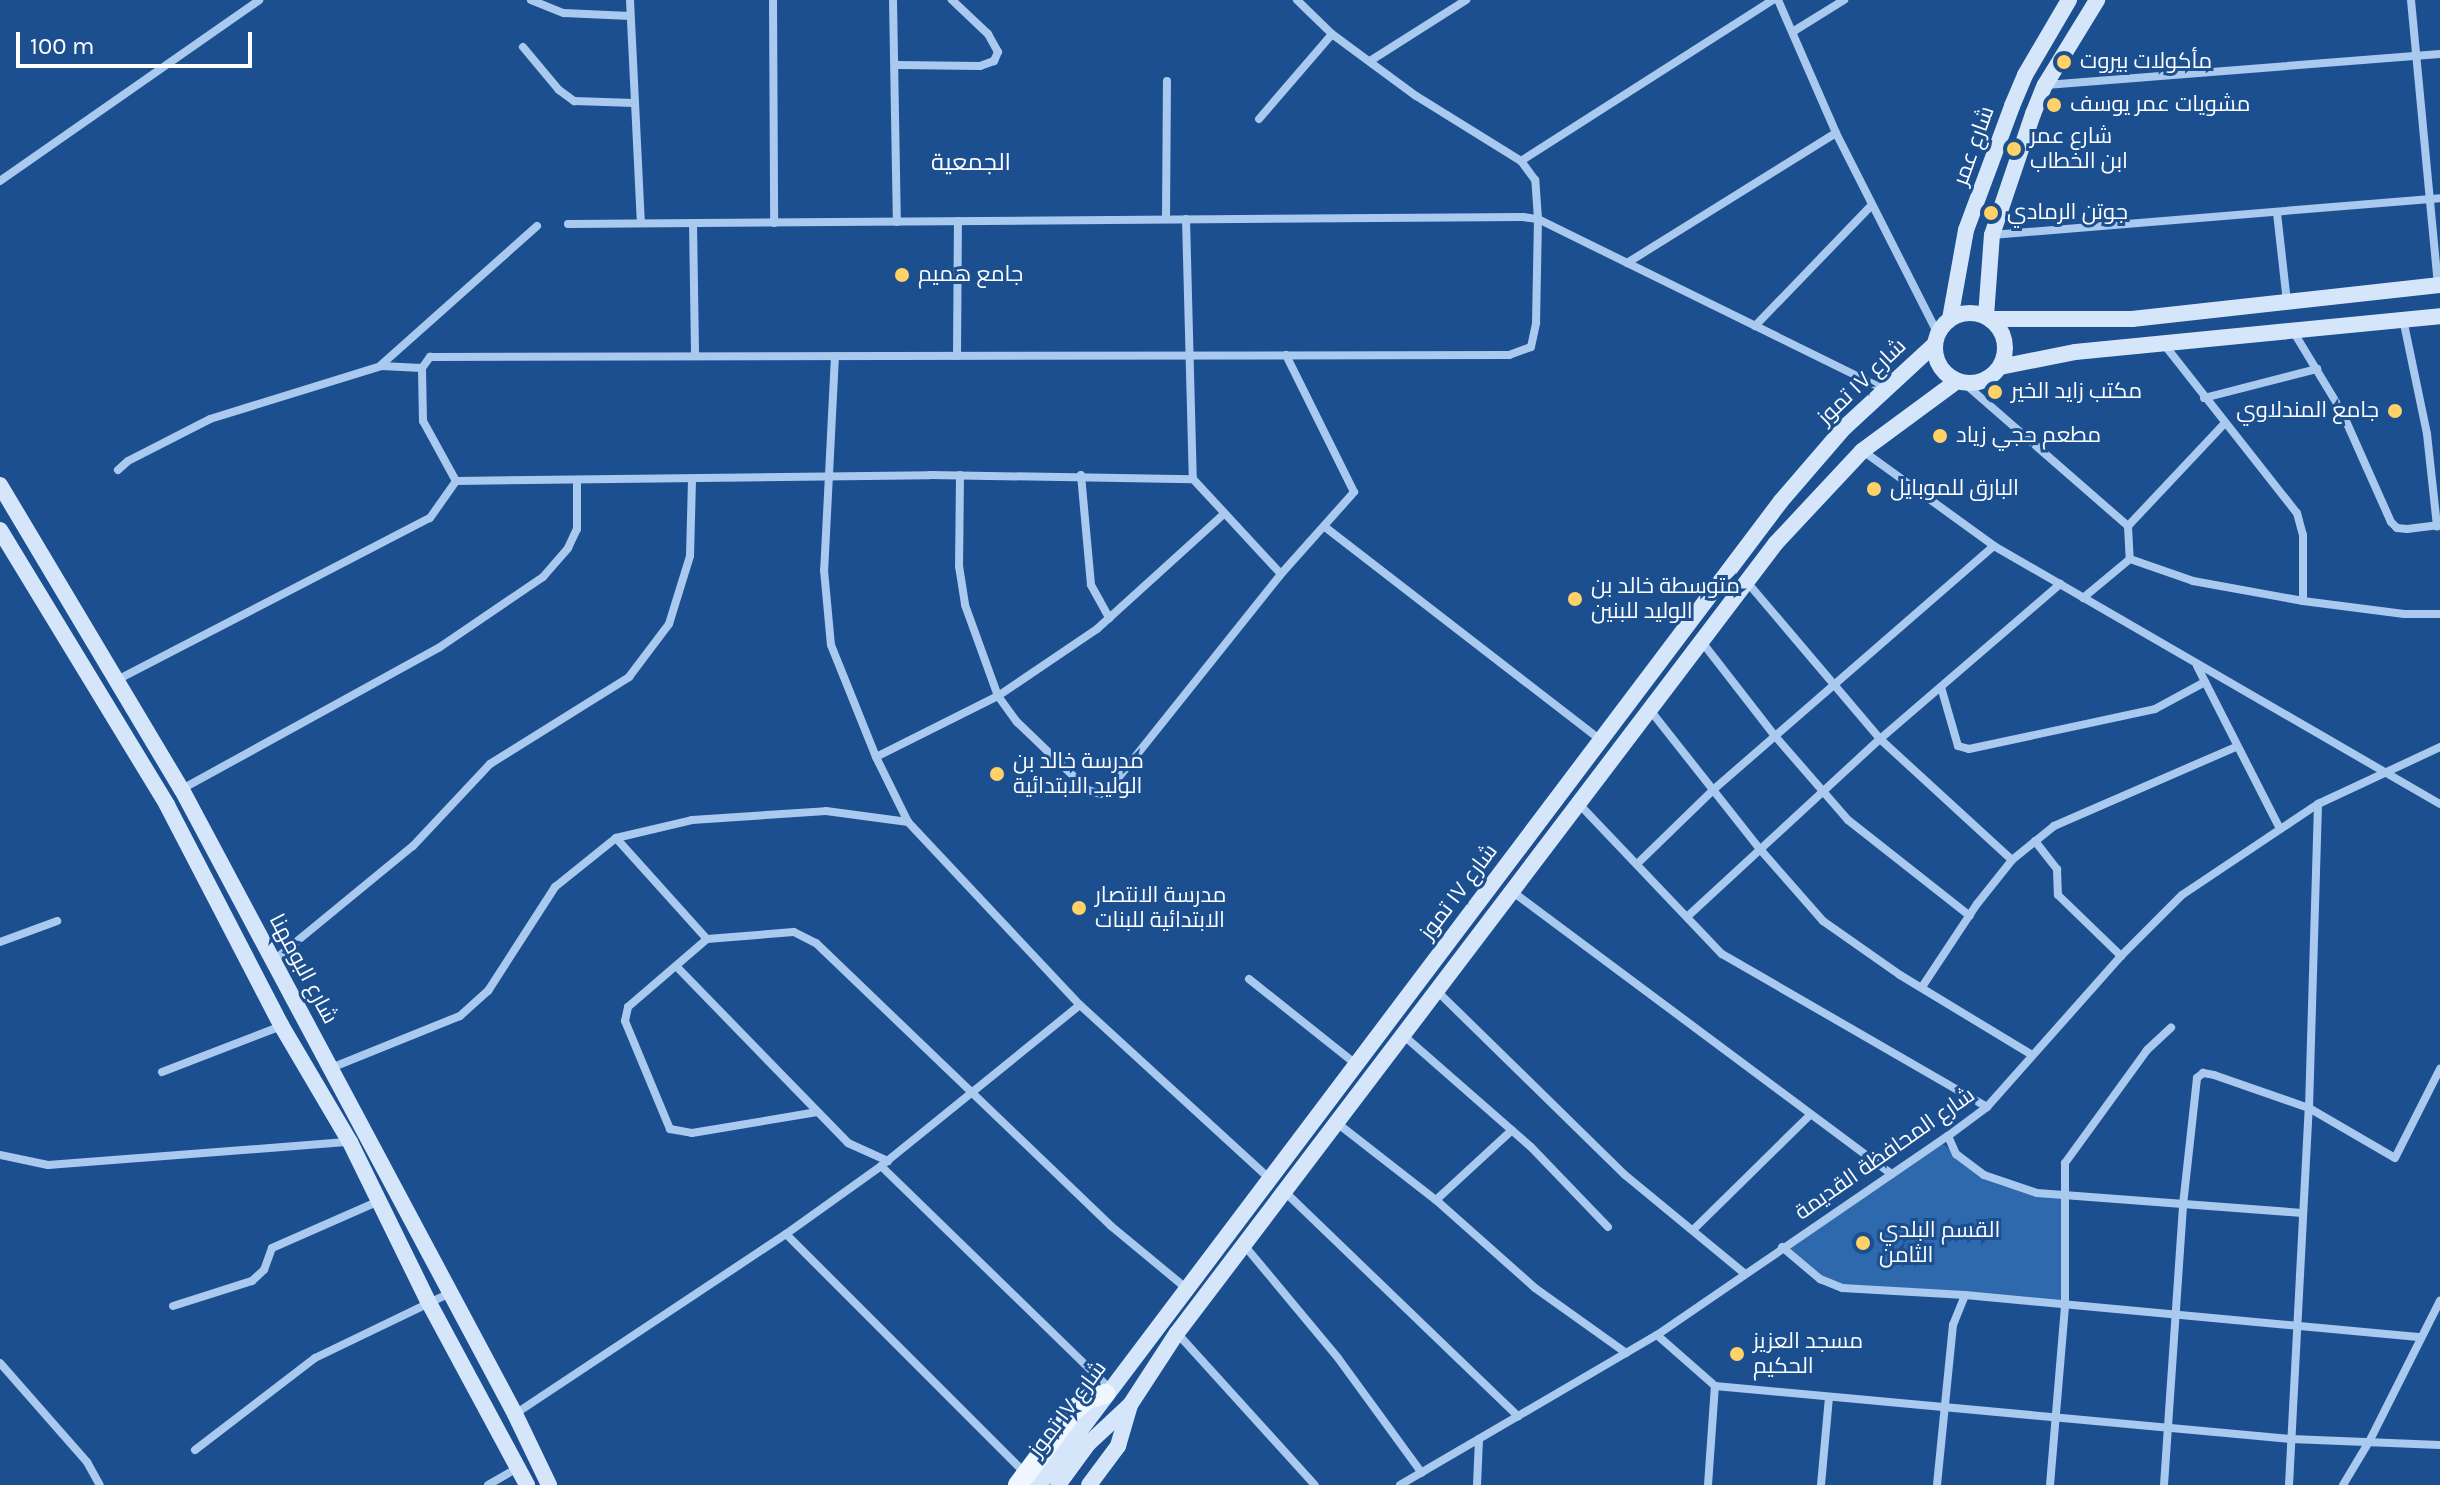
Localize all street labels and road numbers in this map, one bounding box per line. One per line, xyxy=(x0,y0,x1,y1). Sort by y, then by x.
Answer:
street label: شارع عمر xyxy=(1948,103,2000,189)
street label: شارع ١٧ تموز xyxy=(1812,333,1912,431)
street label: شارع ١٧ تموز xyxy=(1415,839,1503,945)
street label: شارع البومهنا xyxy=(263,910,343,1028)
street label: شارع المحافظة القديمة xyxy=(1790,1082,1980,1226)
street label: شارع ١٧ تموز xyxy=(1024,1356,1112,1462)

